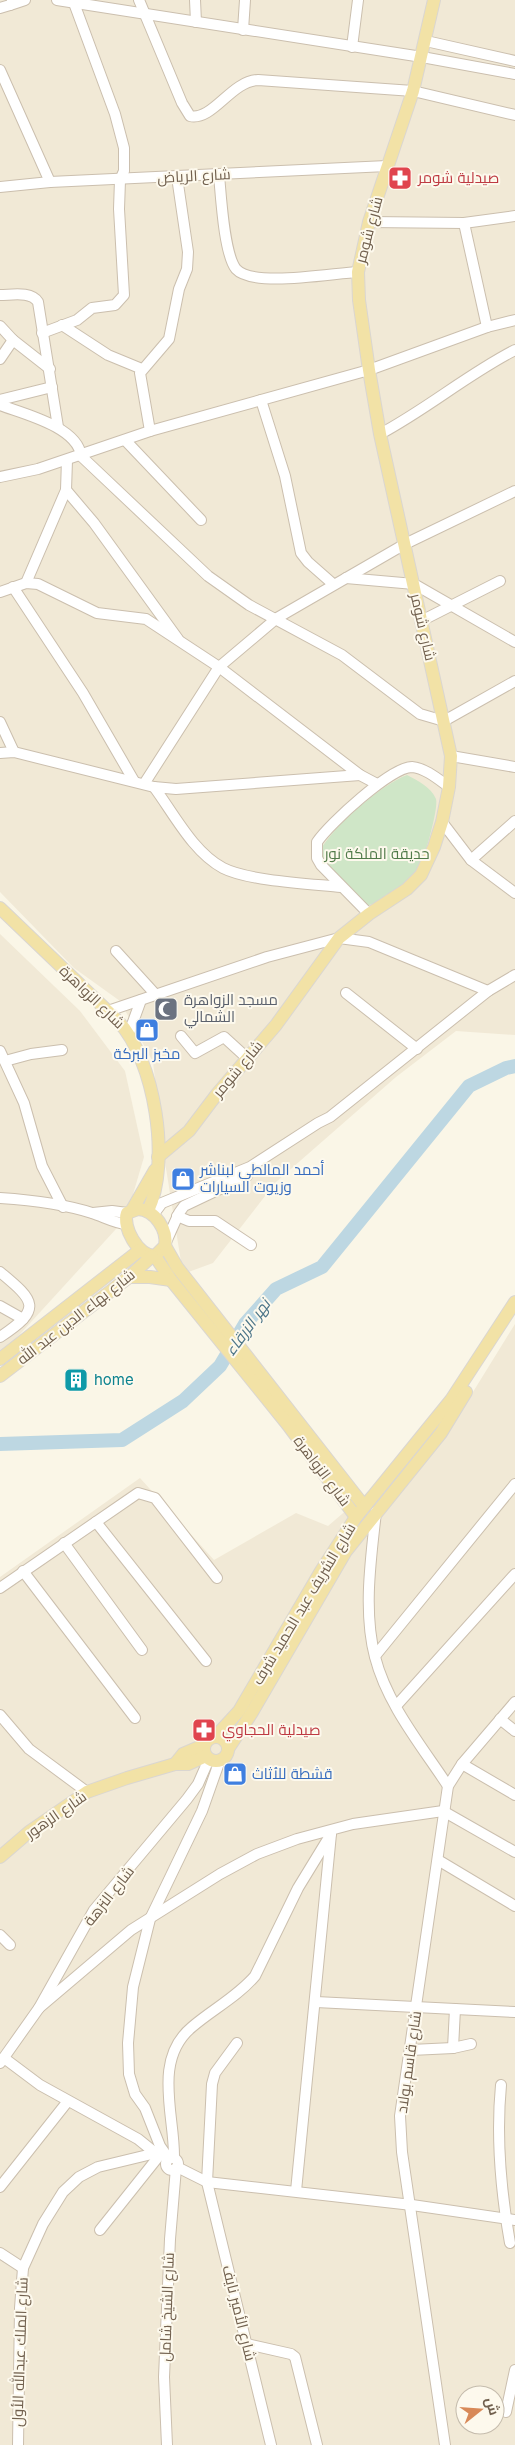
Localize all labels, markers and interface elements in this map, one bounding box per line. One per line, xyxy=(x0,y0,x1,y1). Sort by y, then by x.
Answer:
street label: شارع الرياض xyxy=(157,164,231,189)
pharmacy icon: صيدلية شومر xyxy=(387,165,413,191)
place label: صيدلية شومر xyxy=(417,168,499,187)
street label: شارع شومر xyxy=(350,194,388,267)
street label: شارع شومر xyxy=(404,590,440,663)
park label: حديقة الملكة نور xyxy=(323,844,430,863)
street label: شارع الزواهرة xyxy=(54,961,129,1034)
place label: مسجد الزواهرة الشمالي xyxy=(184,990,278,1029)
mosque icon: مسجد الزواهرة الشمالي xyxy=(153,996,179,1022)
shop icon: مخبز البركة xyxy=(134,1017,160,1043)
street label: شارع شومر xyxy=(208,1036,268,1103)
place label: مخبز البركة xyxy=(114,1044,180,1063)
place label: أحمد المالطي لبناشر وزيوت السيارات xyxy=(199,1160,324,1196)
shop icon: أحمد المالطي لبناشر وزيوت السيارات xyxy=(170,1166,196,1192)
street label: شارع بهاء الدين عبد الله xyxy=(13,1265,140,1370)
water label: نهر الزرقاء xyxy=(220,1293,275,1359)
building icon: home xyxy=(63,1367,89,1393)
place label: home xyxy=(94,1370,134,1389)
street label: شارع الزواهرة xyxy=(288,1432,355,1511)
street label: شارع الشريف عبد الحميد شرف xyxy=(248,1519,361,1689)
pharmacy icon: صيدلية الحجاوي xyxy=(191,1717,217,1743)
place label: صيدلية الحجاوي xyxy=(222,1720,320,1742)
shop icon: قشطة للأثاث xyxy=(222,1761,248,1787)
place label: قشطة للأثاث xyxy=(252,1764,333,1783)
street label: شارع الزهور xyxy=(21,1787,91,1845)
street label: شارع النزهة xyxy=(79,1862,140,1931)
street label: شارع قاسم بولاد xyxy=(392,2010,427,2114)
street label: شارع الشيخ شامل xyxy=(155,2252,180,2362)
street label: شارع الأمير نايف xyxy=(216,2263,261,2363)
street label: شارع الملك عبدالله الأول xyxy=(7,2277,34,2427)
north arrow xyxy=(455,2385,505,2435)
text: ش xyxy=(481,2395,504,2417)

